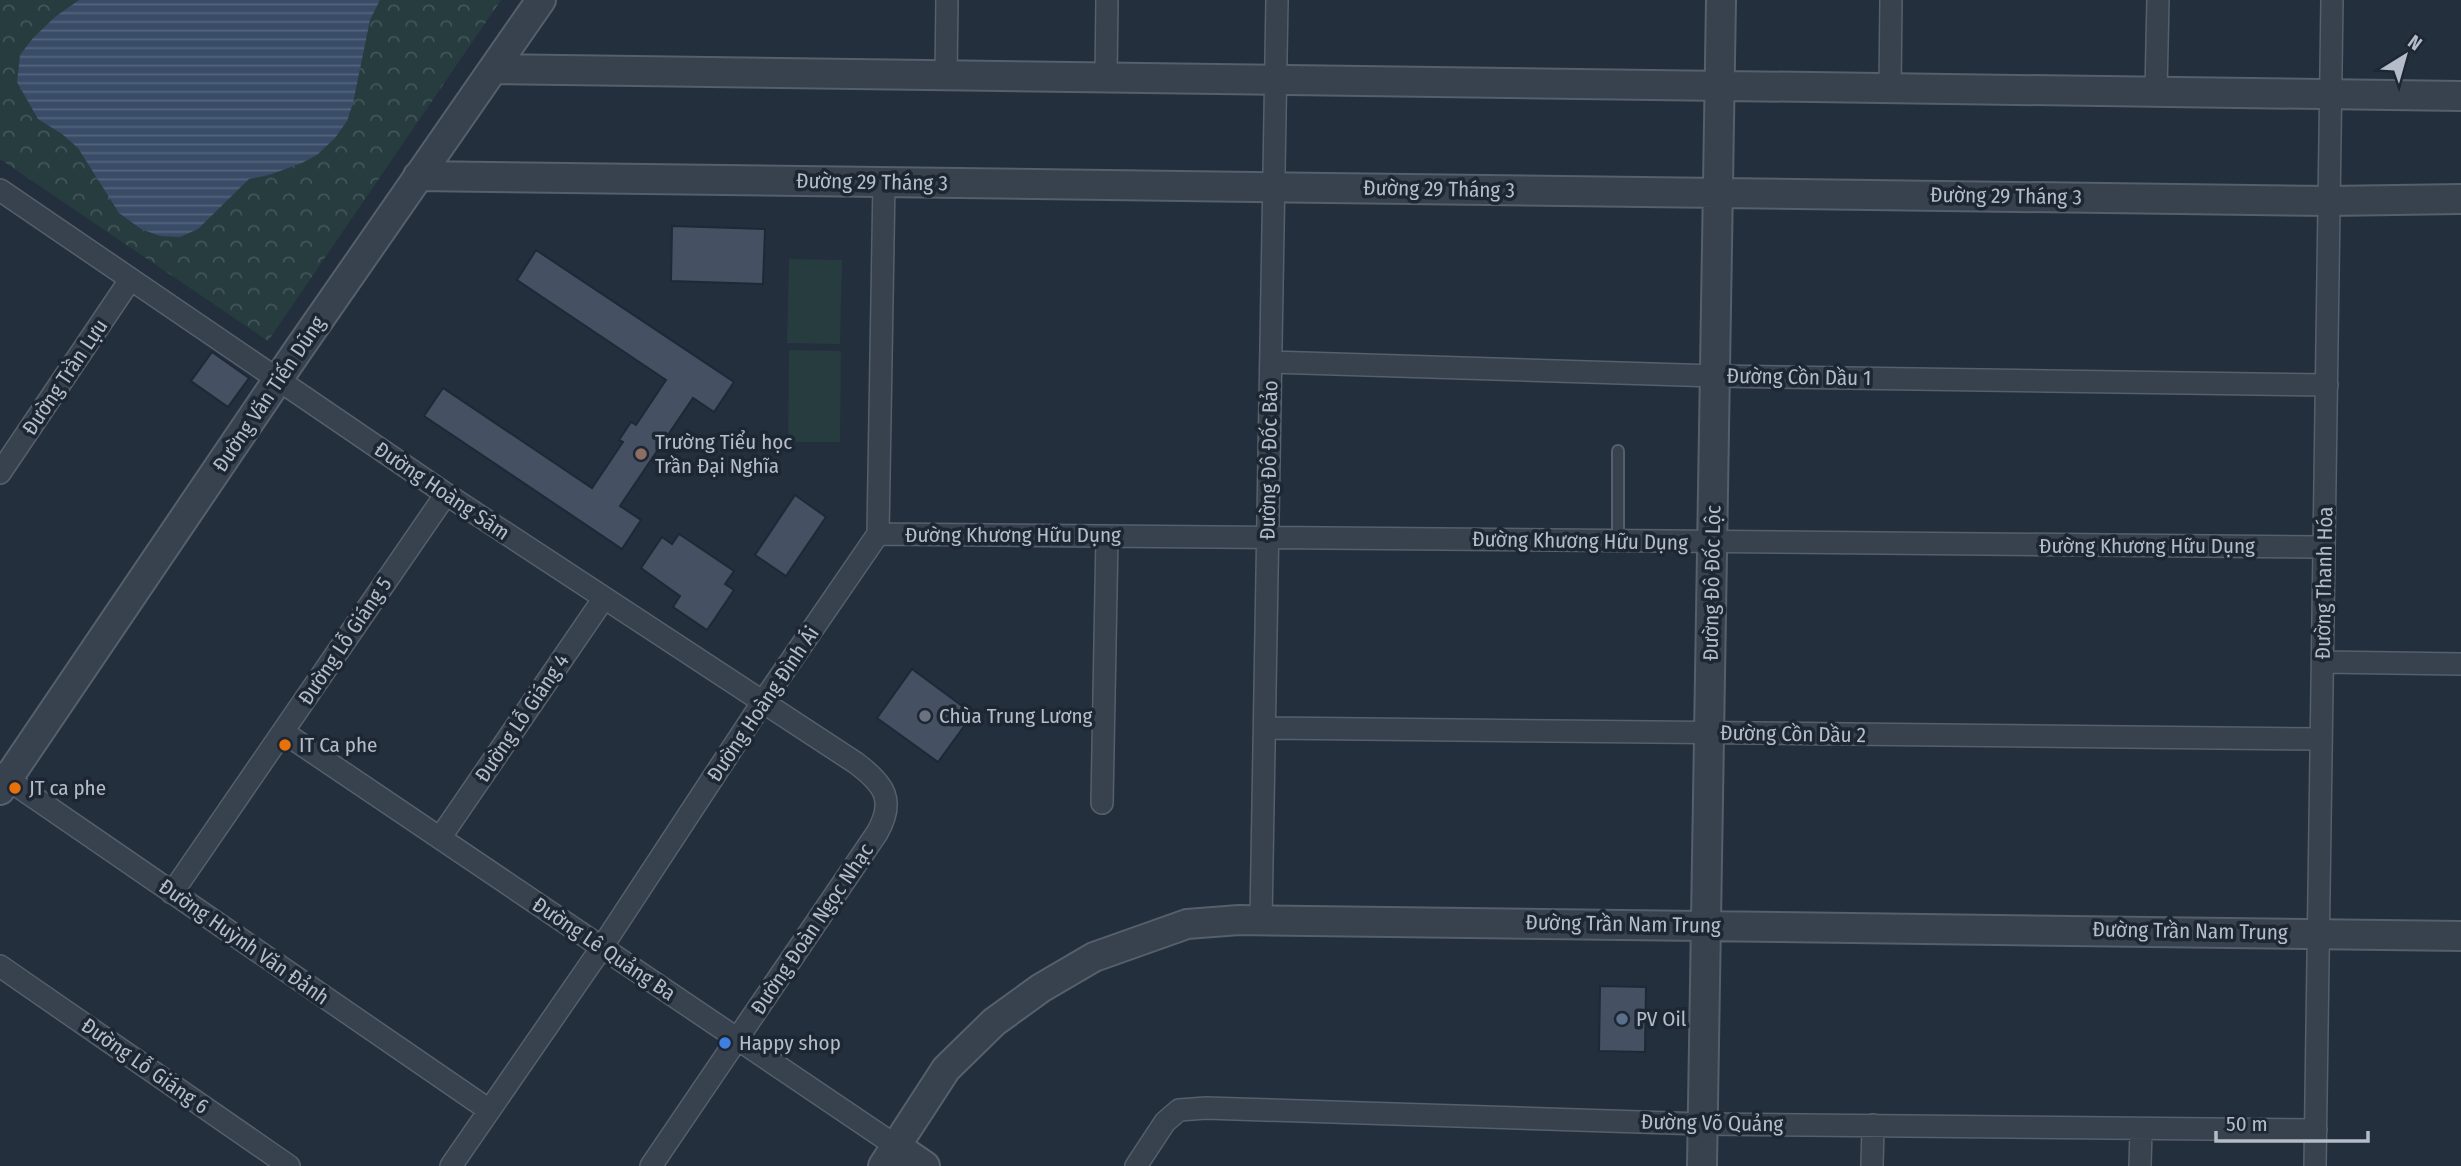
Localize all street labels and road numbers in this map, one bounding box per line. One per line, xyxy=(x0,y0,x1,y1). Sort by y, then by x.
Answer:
street label: Đường 29 Tháng 3 xyxy=(796,168,948,196)
street label: Đường 29 Tháng 3 xyxy=(1363,175,1515,203)
street label: Đường 29 Tháng 3 xyxy=(1930,182,2082,210)
street label: Đường Văn Tiến Dũng xyxy=(207,311,331,477)
street label: Đường Trần Lựu xyxy=(17,314,113,440)
street label: Đường Cồn Dầu 1 xyxy=(1726,363,1872,391)
street label: Đường Đô Đốc Bảo xyxy=(1255,380,1283,540)
street label: Đường Hoàng Sâm xyxy=(369,436,515,546)
street label: Đường Đô Đốc Lộc xyxy=(1698,505,1726,661)
street label: Đường Thanh Hóa xyxy=(2310,506,2338,660)
street label: Đường Khương Hữu Dụng xyxy=(905,522,1121,548)
street label: Đường Khương Hữu Dụng xyxy=(1472,526,1688,556)
street label: Đường Khương Hữu Dụng xyxy=(2039,533,2255,559)
street label: Đường Lỗ Giáng 5 xyxy=(293,572,397,710)
street label: Đường Hoàng Đình Ái xyxy=(701,621,825,787)
street label: Đường Lỗ Giáng 4 xyxy=(469,649,575,787)
street label: Đường Cồn Dầu 2 xyxy=(1720,720,1866,748)
street label: Đường Đoàn Ngọc Nhạc xyxy=(745,838,879,1020)
street label: Đường Huỳnh Văn Đảnh xyxy=(154,873,334,1011)
street label: Đường Lê Quảng Ba xyxy=(527,891,681,1007)
street label: Đường Trần Nam Trung xyxy=(1525,909,1721,939)
street label: Đường Trần Nam Trung xyxy=(2092,916,2288,946)
street label: Đường Lỗ Giáng 6 xyxy=(76,1012,214,1120)
street label: Đường Võ Quảng xyxy=(1641,1109,1784,1137)

